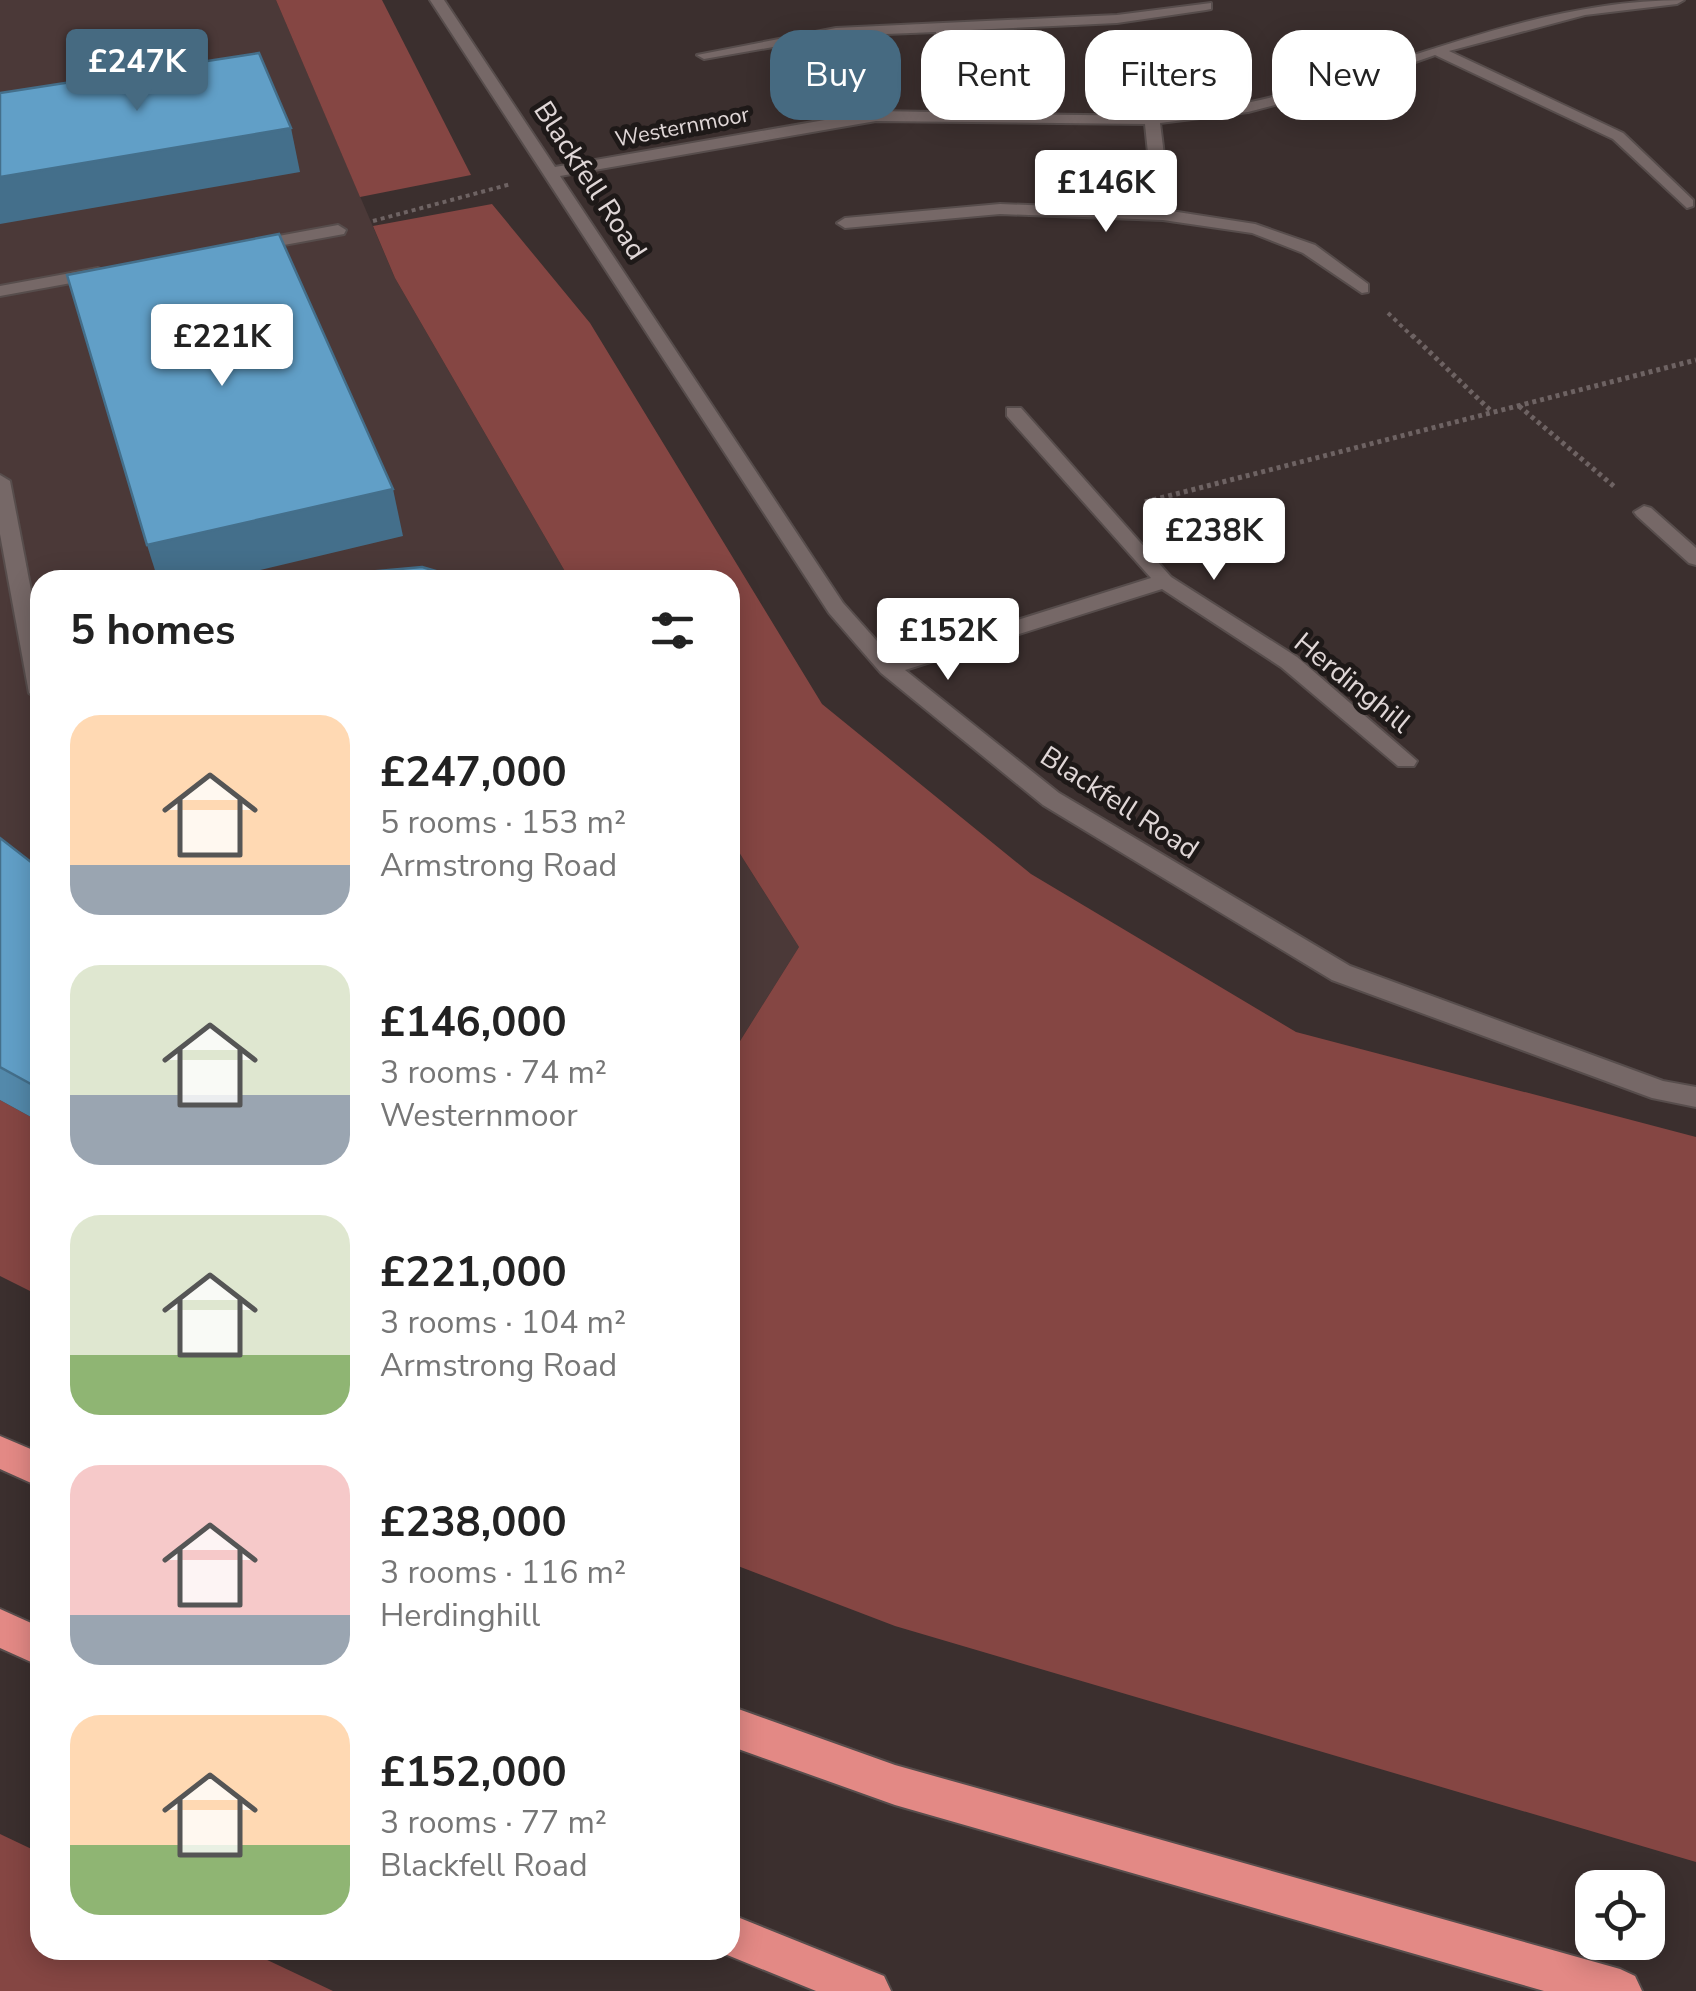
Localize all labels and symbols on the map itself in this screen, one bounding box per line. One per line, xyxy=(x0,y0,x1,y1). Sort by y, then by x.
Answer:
pin: £247K xyxy=(67,29,207,114)
street label: Blackfell Road xyxy=(525,94,656,267)
street label: Westernmoor xyxy=(613,99,752,155)
pin: £146K xyxy=(1036,150,1176,235)
pin: £221K xyxy=(152,304,292,389)
pin: £238K xyxy=(1144,498,1284,583)
pin: £152K xyxy=(878,598,1018,683)
street label: Herdinghill xyxy=(1286,624,1419,742)
street label: Blackfell Road xyxy=(1033,737,1206,868)

